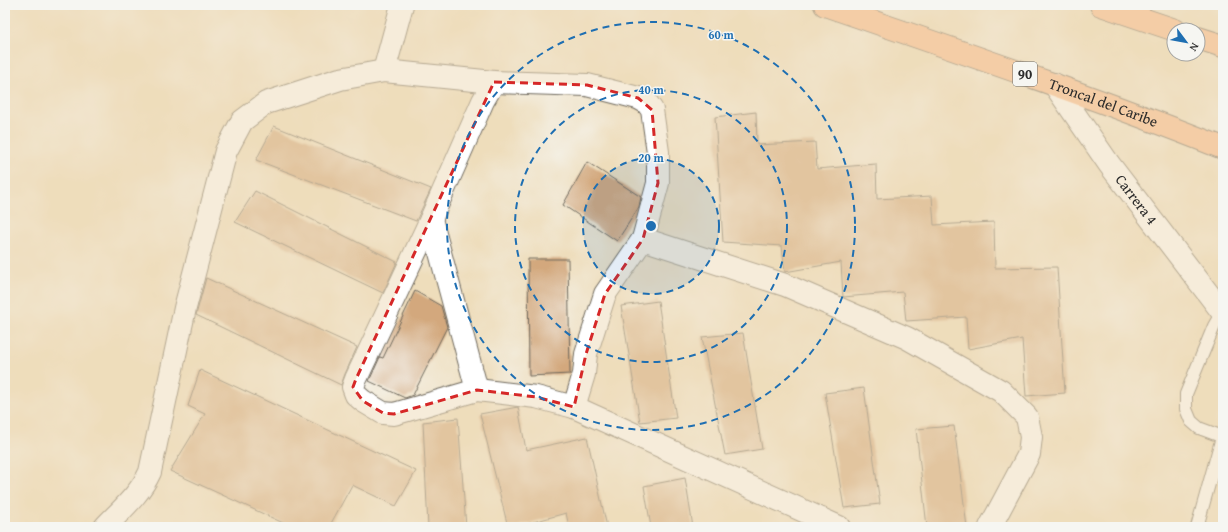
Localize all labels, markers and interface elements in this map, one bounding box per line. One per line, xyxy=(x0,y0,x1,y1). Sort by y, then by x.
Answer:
north arrow xyxy=(1166,22,1206,62)
text: 60 m xyxy=(708,26,734,43)
text: N xyxy=(1185,40,1203,55)
road number: 90 xyxy=(1013,62,1037,86)
street label: Troncal del Caribe xyxy=(1046,73,1161,132)
text: 40 m xyxy=(638,81,664,98)
text: 20 m xyxy=(638,149,664,166)
street label: Carrera 4 xyxy=(1111,170,1163,229)
centre of rings xyxy=(644,219,658,233)

